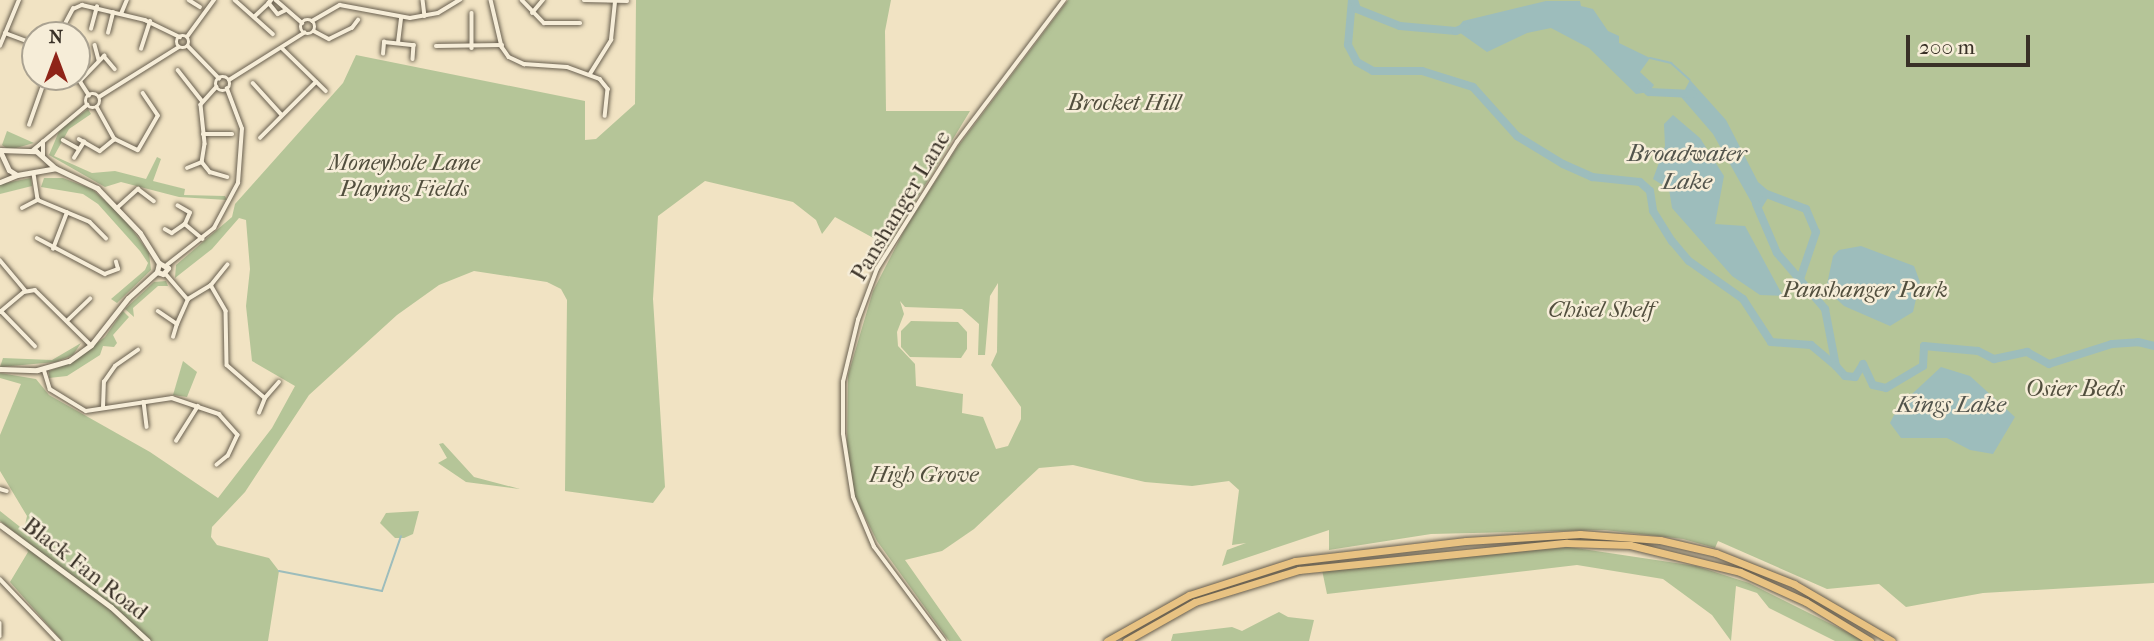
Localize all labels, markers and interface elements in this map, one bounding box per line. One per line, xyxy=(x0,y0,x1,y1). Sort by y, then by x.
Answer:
north arrow xyxy=(21,21,91,91)
scale bar xyxy=(1909,21,2033,65)
text: N xyxy=(49,26,63,48)
text: 200 m xyxy=(1919,35,1975,59)
park label: Brocket Hill xyxy=(1067,89,1181,117)
street label: Panshanger Lane xyxy=(845,126,957,286)
water label: Broadwater Lake xyxy=(1627,140,1747,196)
park label: Moneyhole Lane Playing Fields xyxy=(328,149,480,203)
park label: Panshanger Park xyxy=(1782,276,1948,304)
park label: Chisel Shelf xyxy=(1548,296,1654,324)
park label: Osier Beds xyxy=(2026,375,2124,403)
water label: Kings Lake xyxy=(1896,391,2006,419)
park label: High Grove xyxy=(869,461,979,489)
street label: Black Fan Road xyxy=(17,512,153,626)

